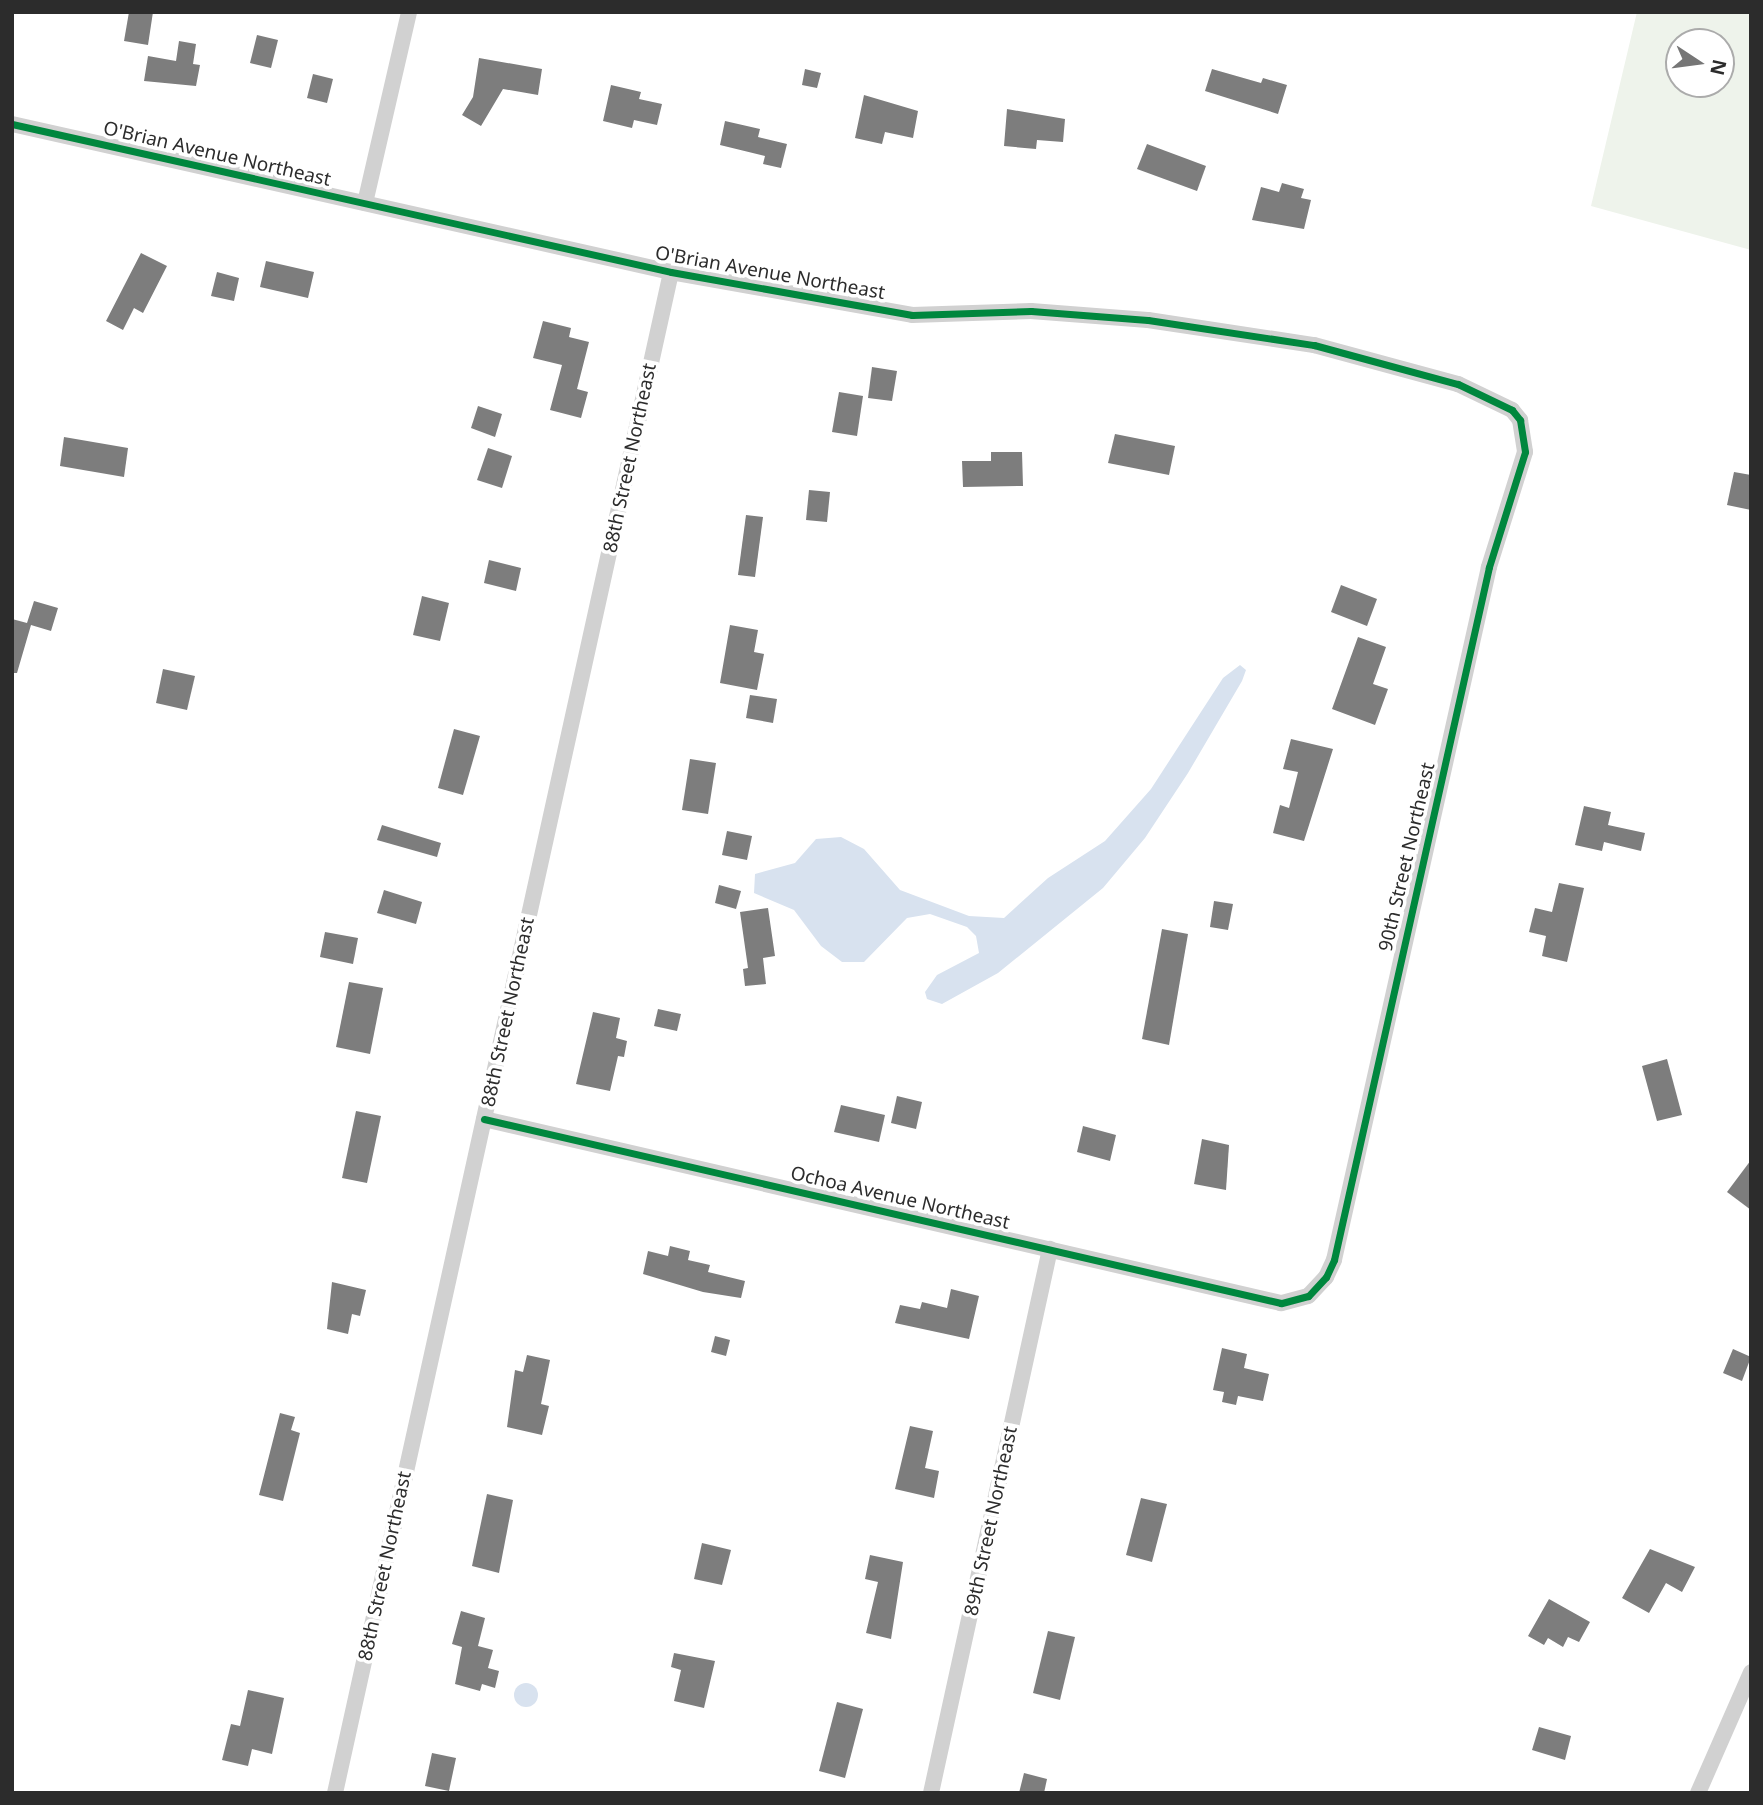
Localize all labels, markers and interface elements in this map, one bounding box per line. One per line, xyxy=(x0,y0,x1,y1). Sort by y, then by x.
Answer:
north arrow xyxy=(1665,28,1735,98)
text: N xyxy=(1704,57,1733,78)
street label: O'Brian Avenue Northeast xyxy=(101,117,333,191)
street label: O'Brian Avenue Northeast xyxy=(653,242,887,304)
street label: 88th Street Northeast xyxy=(599,361,661,555)
street label: 90th Street Northeast xyxy=(1374,760,1440,954)
street label: 88th Street Northeast xyxy=(477,915,539,1109)
street label: Ochoa Avenue Northeast xyxy=(788,1162,1012,1234)
street label: 89th Street Northeast xyxy=(960,1424,1022,1618)
street label: 88th Street Northeast xyxy=(354,1469,416,1663)

